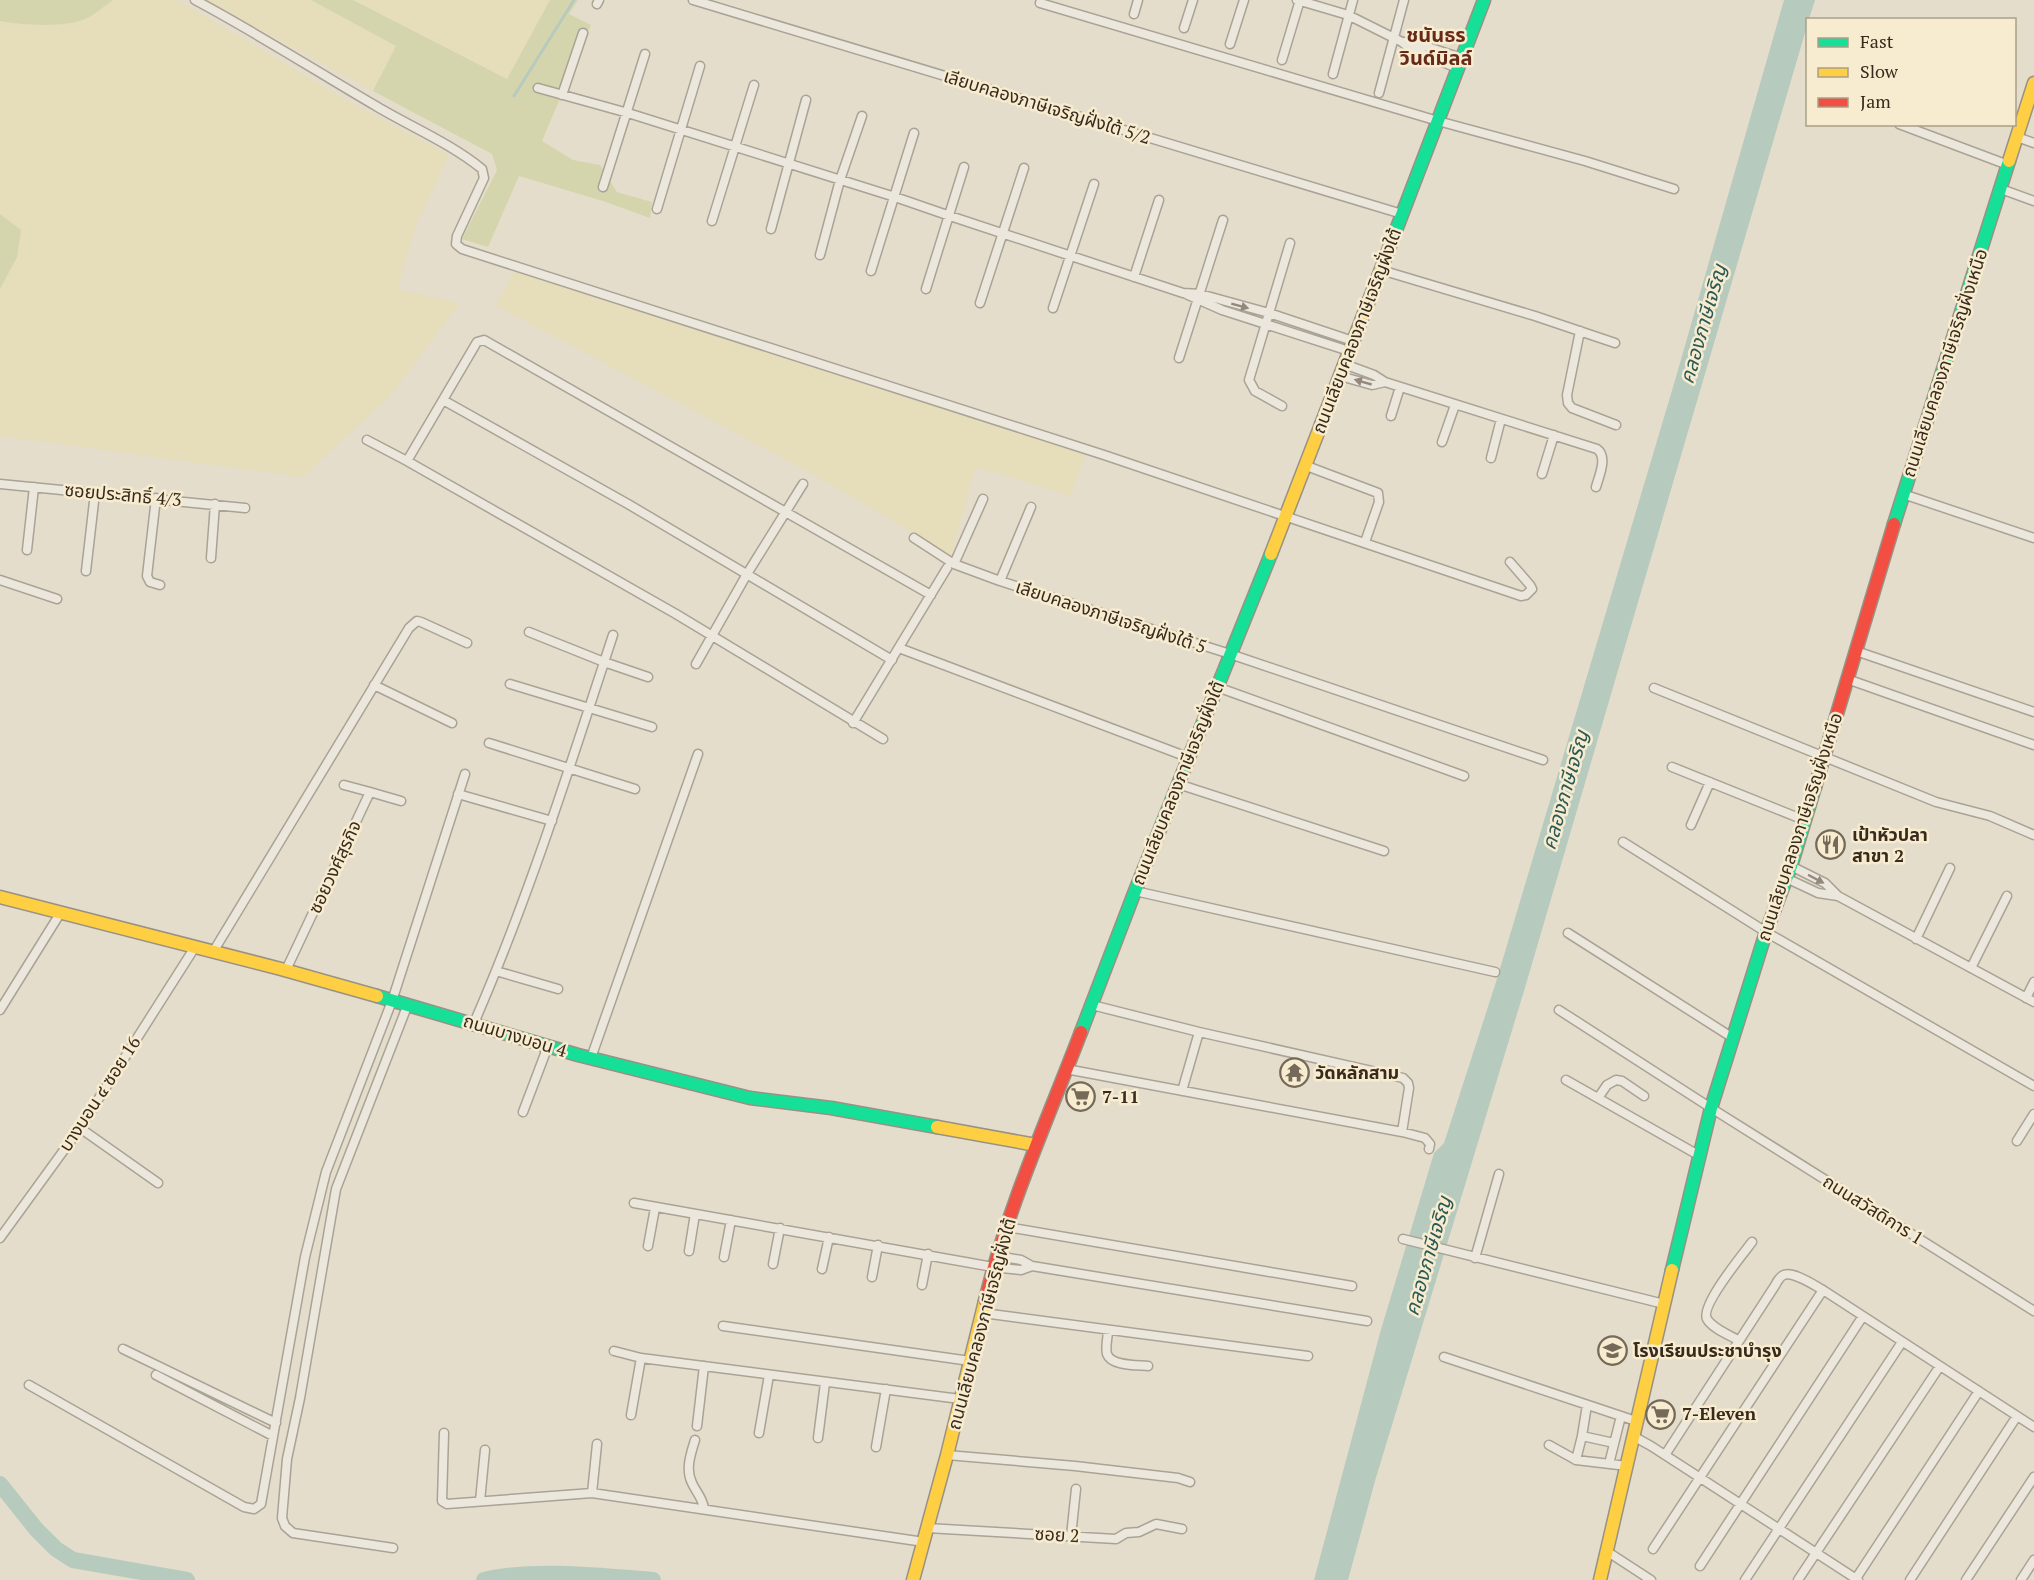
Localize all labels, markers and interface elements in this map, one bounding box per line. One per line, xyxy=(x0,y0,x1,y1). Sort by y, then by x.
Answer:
legend xyxy=(1806,18,2016,126)
district label: ชนันธร วินด์มิลล์ xyxy=(1399,21,1472,71)
text: Fast xyxy=(1860,29,1894,53)
text: Slow xyxy=(1860,59,1899,83)
street label: เลียบคลองภาษีเจริญฝั่งใต้ 5/2 xyxy=(941,63,1154,149)
text: Jam xyxy=(1860,89,1891,113)
street label: ถนนเลียบคลองภาษีเจริญฝั่งใต้ xyxy=(1306,224,1406,437)
street label: ถนนเลียบคลองภาษีเจริญฝั่งเหนือ xyxy=(1896,245,1992,480)
water label: คลองภาษีเจริญ xyxy=(1673,259,1733,387)
one-way arrow xyxy=(1231,301,1249,311)
one-way arrow xyxy=(1353,377,1371,386)
street label: ซอยประสิทธิ์ 4/3 xyxy=(63,477,183,511)
street label: เลียบคลองภาษีเจริญฝั่งใต้ 5 xyxy=(1013,574,1210,658)
street label: ถนนเลียบคลองภาษีเจริญฝั่งใต้ xyxy=(1125,677,1229,888)
street label: ถนนเลียบคลองภาษีเจริญฝั่งเหนือ xyxy=(1751,709,1847,944)
water label: คลองภาษีเจริญ xyxy=(1535,725,1595,853)
street label: ซอยวงศ์สุรกิจ xyxy=(302,816,366,917)
place label: เป้าหัวปลา สาขา 2 xyxy=(1852,822,1928,867)
restaurant icon: เป้าหัวปลา สาขา 2 xyxy=(1815,829,1847,861)
one-way arrow xyxy=(1808,874,1825,884)
street label: ถนนบางบอน 4 xyxy=(461,1008,570,1062)
street label: บางบอน ๔ ซอย 16 xyxy=(53,1031,146,1156)
temple icon: วัดหลักสาม xyxy=(1278,1057,1310,1089)
place label: วัดหลักสาม xyxy=(1315,1060,1399,1084)
supermarket icon: 7-11 xyxy=(1065,1081,1097,1113)
place label: 7-11 xyxy=(1102,1084,1139,1108)
street label: ถนนสวัสดิการ 1 xyxy=(1819,1169,1928,1250)
water label: คลองภาษีเจริญ xyxy=(1398,1191,1458,1319)
street label: ถนนเลียบคลองภาษีเจริญฝั่งใต้ xyxy=(941,1215,1021,1432)
school or university icon: โรงเรียนประชาบำรุง xyxy=(1596,1335,1628,1367)
place label: โรงเรียนประชาบำรุง xyxy=(1633,1338,1782,1362)
supermarket icon: 7-Eleven xyxy=(1645,1398,1677,1430)
place label: 7-Eleven xyxy=(1682,1401,1756,1425)
street label: ซอย 2 xyxy=(1034,1521,1080,1547)

